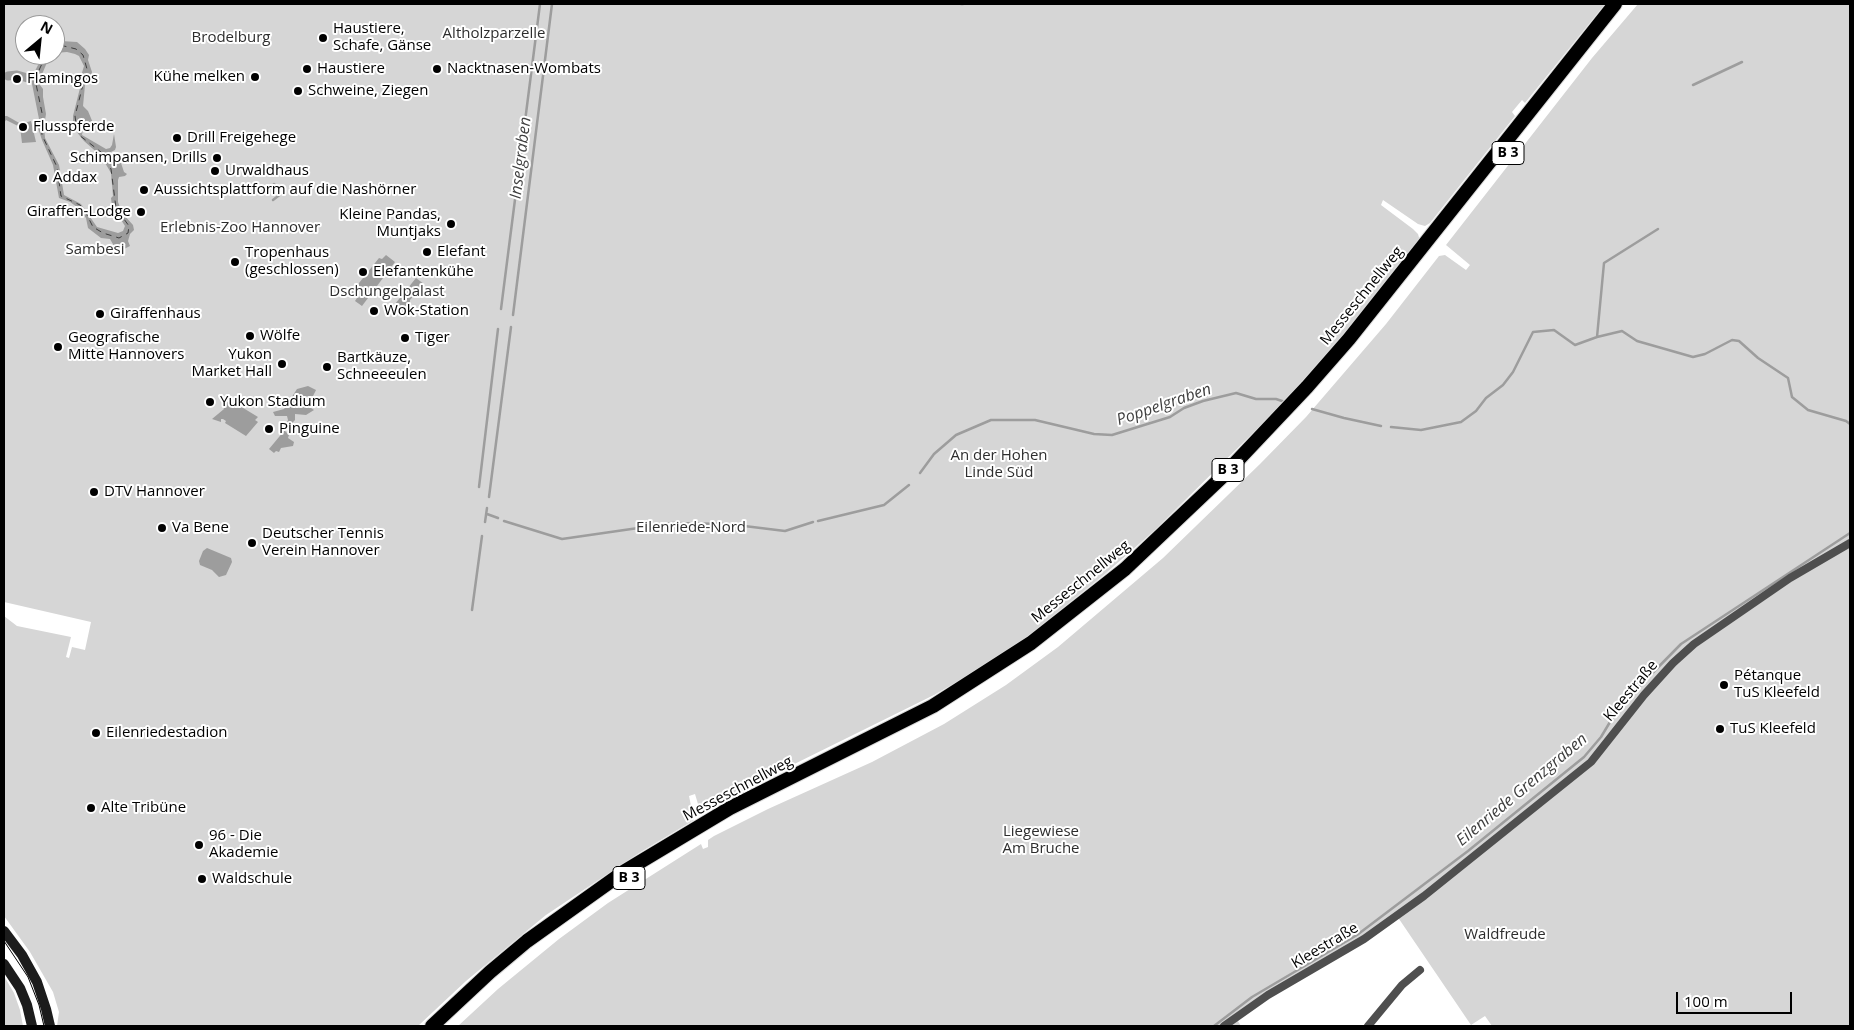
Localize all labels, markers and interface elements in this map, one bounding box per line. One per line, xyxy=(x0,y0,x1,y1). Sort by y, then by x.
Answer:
north arrow xyxy=(15,15,65,65)
text: N xyxy=(37,16,56,38)
place label: Haustiere, Schafe, Gänse xyxy=(333,20,431,55)
park label: Altholzparzelle xyxy=(443,25,545,43)
park label: Brodelburg xyxy=(192,29,270,47)
marker: Haustiere, Schafe, Gänse xyxy=(317,32,329,44)
place label: Haustiere xyxy=(317,60,385,78)
place label: Nacktnasen-Wombats xyxy=(447,60,601,78)
marker: Haustiere xyxy=(301,63,313,75)
marker: Nacktnasen-Wombats xyxy=(431,63,443,75)
place label: Kühe melken xyxy=(153,68,245,86)
place label: Flamingos xyxy=(27,70,98,88)
marker: Kühe melken xyxy=(249,71,261,83)
marker: Flamingos xyxy=(11,73,23,85)
place label: Schweine, Ziegen xyxy=(308,82,428,100)
marker: Schweine, Ziegen xyxy=(292,85,304,97)
water label: Inselgraben xyxy=(506,116,536,200)
place label: Flusspferde xyxy=(33,118,114,136)
marker: Flusspferde xyxy=(17,121,29,133)
place label: Drill Freigehege xyxy=(187,129,296,147)
marker: Drill Freigehege xyxy=(171,132,183,144)
road number: B 3 xyxy=(1492,142,1524,164)
place label: Schimpansen, Drills xyxy=(70,149,207,167)
marker: Schimpansen, Drills xyxy=(211,152,223,164)
place label: Urwaldhaus xyxy=(225,162,309,180)
marker: Urwaldhaus xyxy=(209,165,221,177)
place label: Addax xyxy=(53,169,97,187)
marker: Addax xyxy=(37,172,49,184)
place label: Aussichtsplattform auf die Nashörner xyxy=(154,181,416,199)
marker: Aussichtsplattform auf die Nashörner xyxy=(138,184,150,196)
place label: Giraffen-Lodge xyxy=(27,203,131,221)
marker: Giraffen-Lodge xyxy=(135,206,147,218)
place label: Kleine Pandas, Muntjaks xyxy=(339,206,441,241)
marker: Kleine Pandas, Muntjaks xyxy=(445,218,457,230)
park label: Erlebnis-Zoo Hannover xyxy=(160,219,320,237)
park label: Sambesi xyxy=(66,241,124,259)
place label: Elefant xyxy=(437,243,485,261)
street label: Messeschnellweg xyxy=(1317,243,1407,349)
place label: Tropenhaus (geschlossen) xyxy=(245,244,339,279)
marker: Elefant xyxy=(421,246,433,258)
marker: Tropenhaus (geschlossen) xyxy=(229,256,241,268)
place label: Elefantenkühe xyxy=(373,263,474,281)
marker: Elefantenkühe xyxy=(357,266,369,278)
park label: Dschungelpalast xyxy=(329,283,445,301)
place label: Wok-Station xyxy=(384,302,469,320)
place label: Giraffenhaus xyxy=(110,305,201,323)
marker: Wok-Station xyxy=(368,305,380,317)
marker: Giraffenhaus xyxy=(94,308,106,320)
place label: Wölfe xyxy=(260,327,300,345)
place label: Geografische Mitte Hannovers xyxy=(68,329,184,364)
place label: Tiger xyxy=(415,329,450,347)
marker: Wölfe xyxy=(244,330,256,342)
marker: Tiger xyxy=(399,332,411,344)
marker: Geografische Mitte Hannovers xyxy=(52,341,64,353)
place label: Yukon Market Hall xyxy=(192,346,272,381)
place label: Bartkäuze, Schneeeulen xyxy=(337,349,427,384)
marker: Yukon Market Hall xyxy=(276,358,288,370)
marker: Bartkäuze, Schneeeulen xyxy=(321,361,333,373)
water label: Poppelgraben xyxy=(1114,380,1214,430)
place label: Yukon Stadium xyxy=(220,393,326,411)
marker: Yukon Stadium xyxy=(204,396,216,408)
place label: Pinguine xyxy=(279,420,340,438)
marker: Pinguine xyxy=(263,423,275,435)
park label: An der Hohen Linde Süd xyxy=(950,447,1048,482)
road number: B 3 xyxy=(1212,458,1244,482)
place label: DTV Hannover xyxy=(104,483,205,501)
marker: DTV Hannover xyxy=(88,486,100,498)
place label: Va Bene xyxy=(172,519,229,537)
park label: Eilenriede-Nord xyxy=(636,519,746,537)
marker: Va Bene xyxy=(156,522,168,534)
place label: Deutscher Tennis Verein Hannover xyxy=(262,525,384,560)
marker: Deutscher Tennis Verein Hannover xyxy=(246,537,258,549)
street label: Messeschnellweg xyxy=(1028,537,1134,627)
street label: Kleestraße xyxy=(1600,657,1662,725)
place label: Pétanque TuS Kleefeld xyxy=(1734,667,1820,702)
marker: Pétanque TuS Kleefeld xyxy=(1718,679,1730,691)
place label: TuS Kleefeld xyxy=(1730,720,1816,738)
marker: TuS Kleefeld xyxy=(1714,723,1726,735)
place label: Eilenriedestadion xyxy=(106,724,227,742)
marker: Eilenriedestadion xyxy=(90,727,102,739)
water label: Eilenriede Grenzgraben xyxy=(1453,730,1591,850)
street label: Messeschnellweg xyxy=(680,753,796,825)
place label: Alte Tribüne xyxy=(101,799,186,817)
marker: Alte Tribüne xyxy=(85,802,97,814)
park label: Liegewiese Am Bruche xyxy=(1002,823,1080,858)
place label: 96 - Die Akademie xyxy=(209,827,278,862)
marker: 96 - Die Akademie xyxy=(193,839,205,851)
road number: B 3 xyxy=(613,866,645,890)
place label: Waldschule xyxy=(212,870,292,888)
marker: Waldschule xyxy=(196,873,208,885)
street label: Kleestraße xyxy=(1288,919,1362,973)
park label: Waldfreude xyxy=(1464,926,1546,944)
scale bar xyxy=(1679,982,1795,1014)
text: 100 m xyxy=(1684,991,1728,1011)

